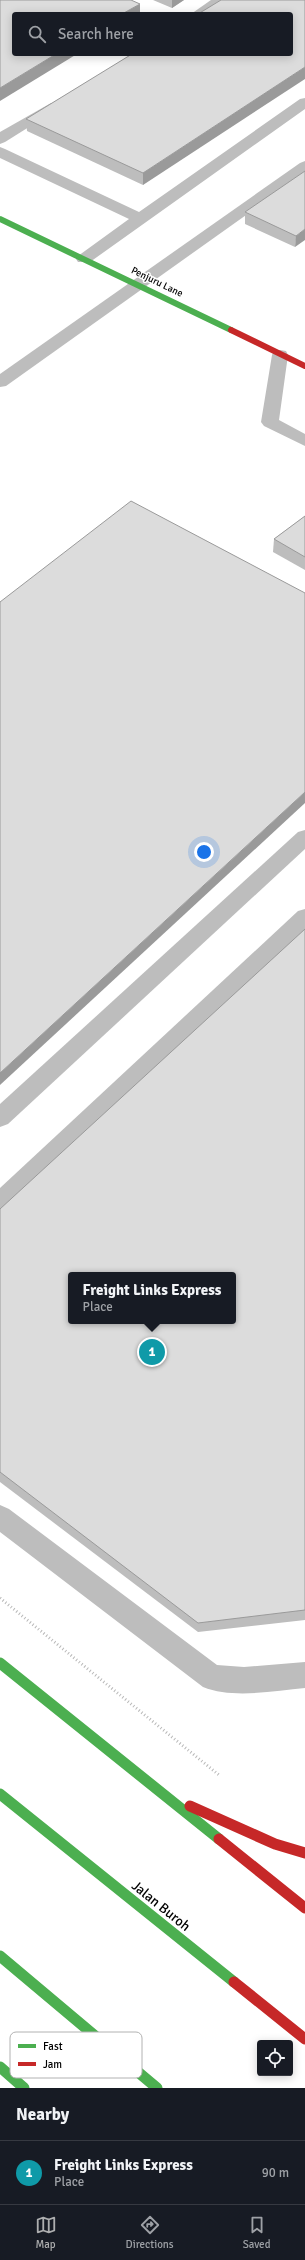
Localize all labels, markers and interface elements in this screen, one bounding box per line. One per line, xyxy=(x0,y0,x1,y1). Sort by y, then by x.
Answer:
search box xyxy=(12,12,293,56)
icon: search xyxy=(26,23,48,45)
text: Search here xyxy=(58,25,134,43)
street label: Penjuru Lane xyxy=(129,264,185,300)
your location xyxy=(194,842,214,862)
popup xyxy=(68,1272,236,1324)
text: Freight Links Express xyxy=(83,1281,221,1299)
text: Place xyxy=(83,1299,113,1315)
pin: 1 xyxy=(139,1337,165,1367)
street label: Jalan Buroh xyxy=(128,1877,194,1935)
legend xyxy=(10,2032,142,2078)
text: Fast xyxy=(43,2040,63,2053)
map controls xyxy=(257,2040,293,2076)
button: locate xyxy=(257,2040,293,2076)
text: Jam xyxy=(43,2058,62,2071)
text: Nearby xyxy=(16,2104,69,2125)
text: Freight Links Express xyxy=(54,2156,193,2174)
text: 1 xyxy=(25,2165,33,2181)
text: 90 m xyxy=(262,2165,289,2181)
text: Place xyxy=(54,2174,84,2190)
tab: Map xyxy=(35,2214,57,2251)
tab: Directions xyxy=(126,2214,174,2251)
tab: Saved xyxy=(243,2214,270,2251)

